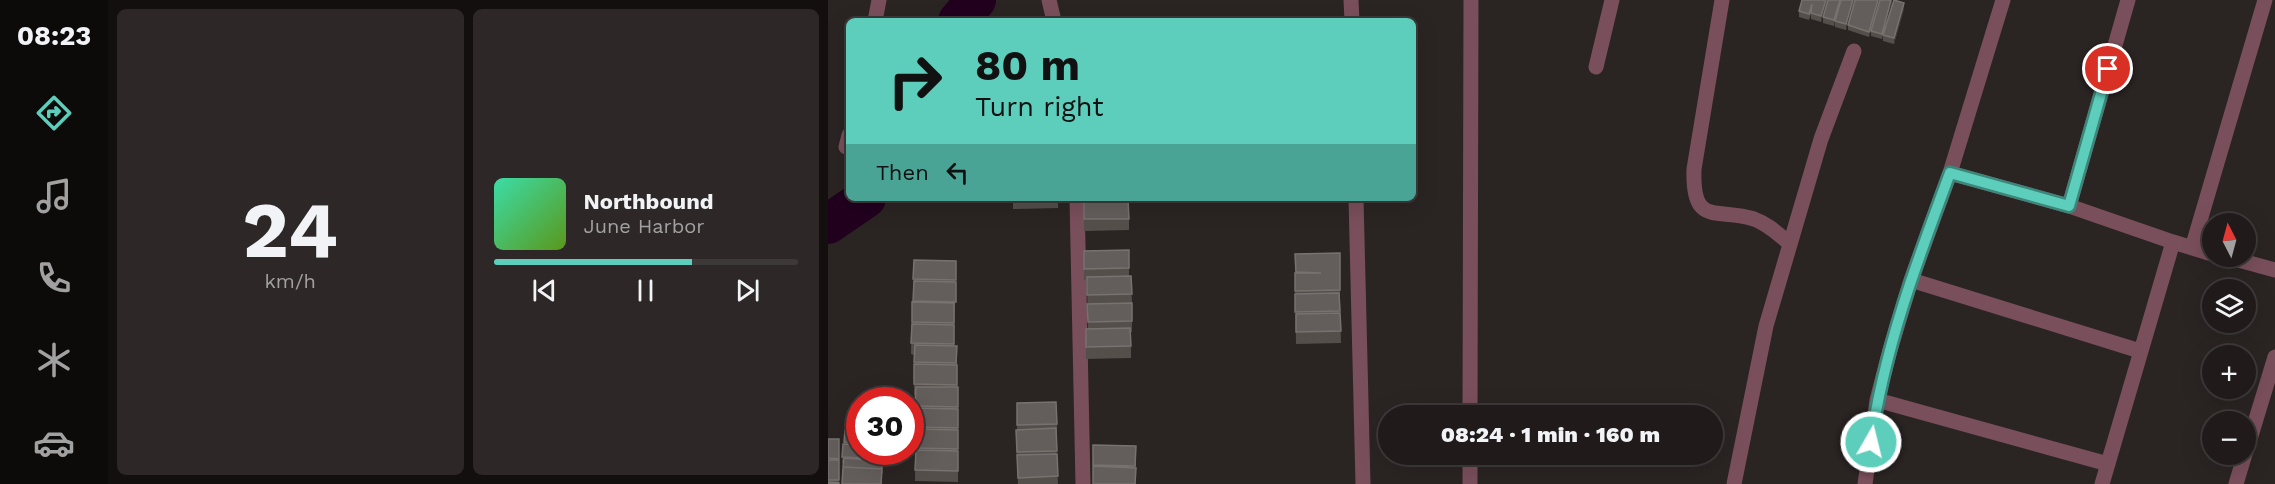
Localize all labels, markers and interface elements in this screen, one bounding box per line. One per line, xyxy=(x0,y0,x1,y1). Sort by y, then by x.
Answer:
text: 08:23 xyxy=(17,20,91,52)
text: 80 m xyxy=(975,41,1080,90)
icon: right xyxy=(876,42,954,120)
pin xyxy=(2082,43,2133,94)
icon: arrive xyxy=(2091,52,2124,85)
text: Turn right xyxy=(975,91,1104,123)
icon: directions xyxy=(33,92,75,134)
icon: left xyxy=(941,156,974,189)
text: Then xyxy=(876,160,929,185)
icon: music xyxy=(33,175,75,217)
text: 24 xyxy=(242,184,338,276)
text: Northbound xyxy=(584,189,714,214)
north arrow xyxy=(2202,213,2256,267)
map controls xyxy=(2202,213,2256,465)
text: June Harbor xyxy=(584,214,704,238)
icon: phone xyxy=(33,257,75,299)
text: km/h xyxy=(264,269,316,293)
icon: previous xyxy=(528,274,561,307)
icon: pause xyxy=(629,274,662,307)
icon: next xyxy=(731,274,764,307)
button: layers xyxy=(2202,279,2256,333)
icon: climate xyxy=(33,339,75,381)
button: + xyxy=(2202,345,2256,399)
speed limit sign: 30 xyxy=(846,387,924,465)
position arrow xyxy=(1839,410,1903,474)
button: − xyxy=(2202,411,2256,465)
icon: car xyxy=(33,422,75,464)
text: 08:24 · 1 min · 160 m xyxy=(1441,422,1660,447)

